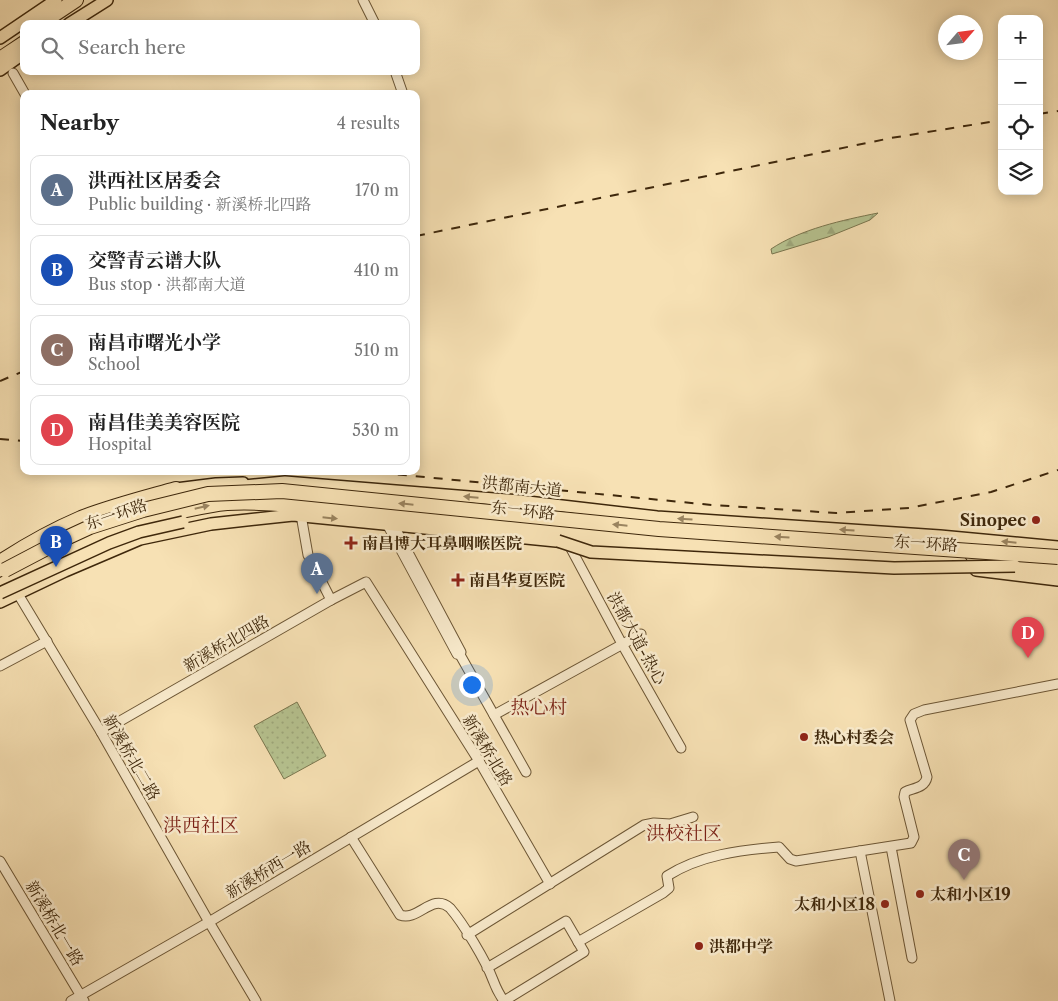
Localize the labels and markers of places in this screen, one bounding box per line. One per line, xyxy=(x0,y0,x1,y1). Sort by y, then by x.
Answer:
place label: Sinopec xyxy=(960,510,1026,530)
marker: Sinopec xyxy=(1030,514,1042,526)
pin: B xyxy=(40,526,72,567)
place label: 南昌博大耳鼻咽喉医院 xyxy=(362,533,522,553)
marker: 南昌博大耳鼻咽喉医院 xyxy=(344,536,358,550)
pin: A xyxy=(301,553,333,594)
place label: 南昌华夏医院 xyxy=(469,570,565,590)
marker: 南昌华夏医院 xyxy=(451,573,465,587)
pin: D xyxy=(1012,617,1044,658)
place label: 热心村委会 xyxy=(814,727,894,747)
marker: 热心村委会 xyxy=(798,731,810,743)
pin: C xyxy=(948,839,980,880)
place label: 太和小区19 xyxy=(930,884,1011,904)
marker: 太和小区19 xyxy=(914,888,926,900)
place label: 太和小区18 xyxy=(794,894,875,914)
marker: 太和小区18 xyxy=(879,898,891,910)
place label: 洪都中学 xyxy=(709,936,773,956)
marker: 洪都中学 xyxy=(693,940,705,952)

